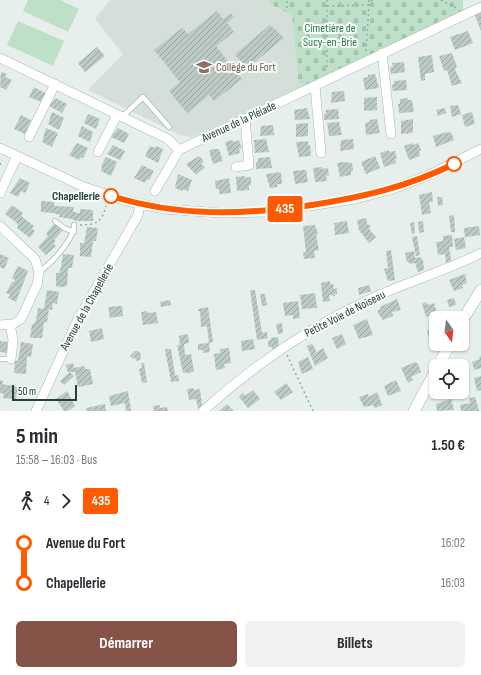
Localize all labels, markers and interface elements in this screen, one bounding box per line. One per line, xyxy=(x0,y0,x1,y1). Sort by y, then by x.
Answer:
park label: Cimetière de Sucy-en-Brie xyxy=(303,21,357,50)
school or university icon: Collège du Fort xyxy=(195,58,213,76)
place label: Collège du Fort xyxy=(216,60,276,75)
street label: Avenue de la Pléiade xyxy=(198,98,279,146)
unlabelled marker xyxy=(446,156,462,172)
marker: Chapellerie xyxy=(103,188,119,204)
place label: Chapellerie xyxy=(52,189,100,204)
line badge: 435 xyxy=(262,196,308,222)
text: 435 xyxy=(276,200,294,217)
street label: Avenue de la Chapellerie xyxy=(56,261,117,354)
street label: Petite Voie de Noiseau xyxy=(302,287,388,341)
north arrow xyxy=(429,311,469,351)
map controls xyxy=(429,311,469,399)
button: locate xyxy=(429,359,469,399)
scale bar xyxy=(12,383,77,402)
text: 50 m xyxy=(18,385,36,398)
text: 5 min xyxy=(16,423,58,450)
text: 1.50 € xyxy=(432,436,465,455)
text: 15:58 – 16:03 · Bus xyxy=(16,452,97,468)
icon: walk xyxy=(16,490,38,512)
icon: forward xyxy=(55,490,77,512)
text: 435 xyxy=(91,492,110,509)
text: 4 xyxy=(44,493,49,509)
text: Avenue du Fort xyxy=(46,534,125,553)
text: 16:02 xyxy=(441,535,465,551)
text: Chapellerie xyxy=(46,574,106,593)
text: 16:03 xyxy=(441,575,465,591)
button: Démarrer xyxy=(16,621,237,667)
button: Billets xyxy=(245,621,465,667)

